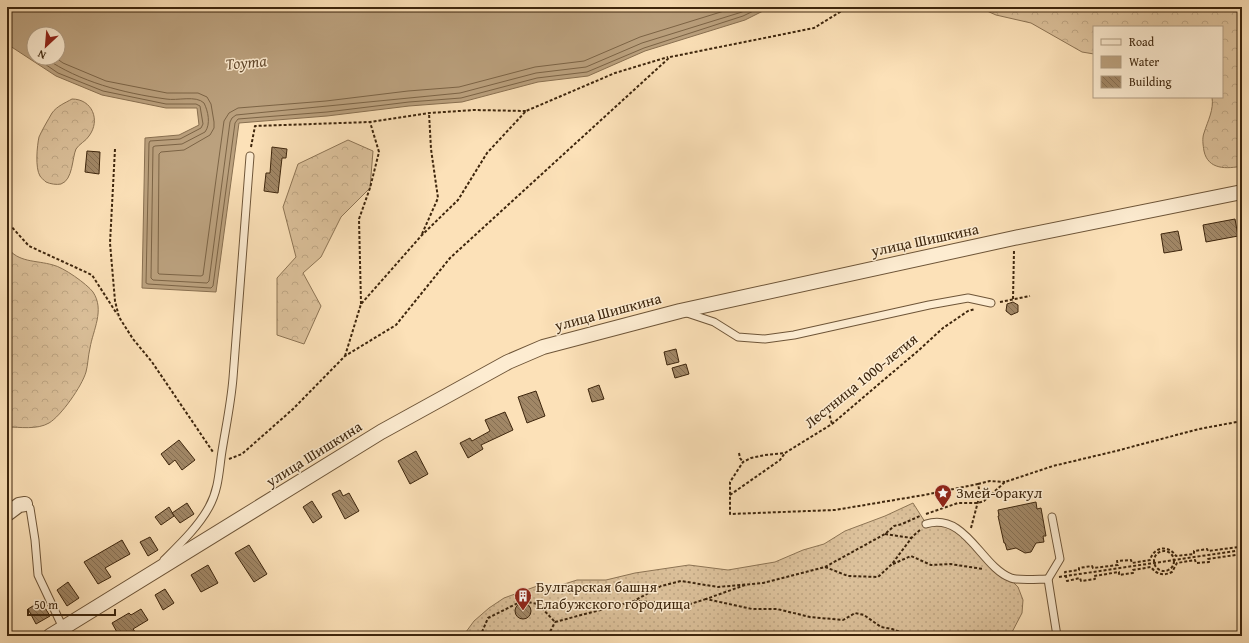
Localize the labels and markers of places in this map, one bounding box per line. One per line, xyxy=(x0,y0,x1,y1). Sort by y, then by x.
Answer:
place label: Змей-оракул xyxy=(956,482,1042,503)
place icon: Змей-оракул xyxy=(933,483,953,508)
place label: Булгарская башня Елабужского городища xyxy=(536,576,691,614)
building icon: Булгарская башня Елабужского городища xyxy=(513,586,533,611)

